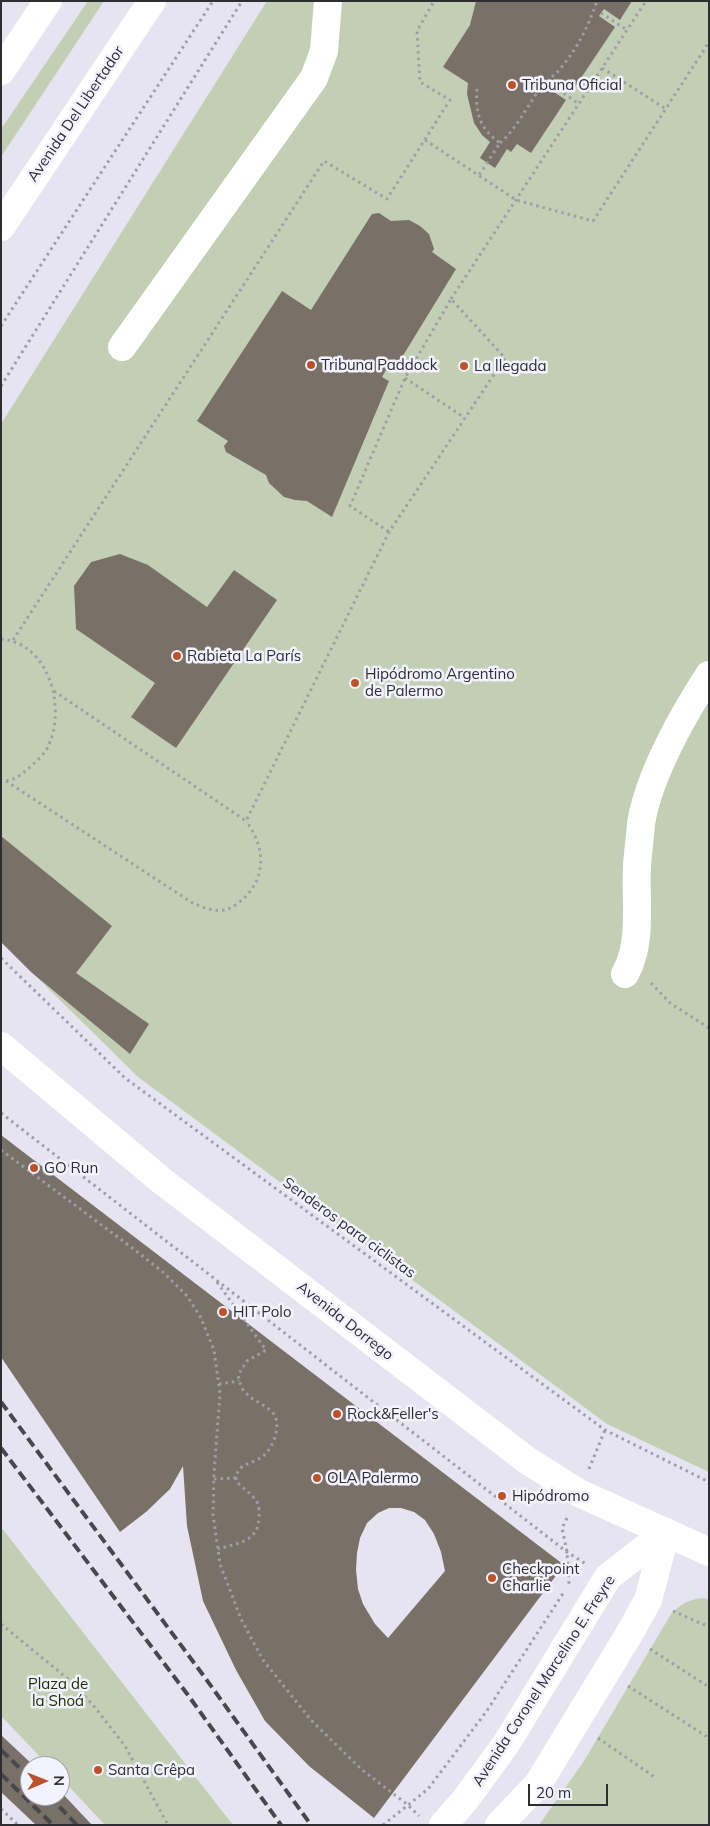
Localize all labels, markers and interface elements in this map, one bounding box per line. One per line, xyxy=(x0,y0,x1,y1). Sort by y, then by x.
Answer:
street label: Avenida Del Libertador xyxy=(24,43,128,185)
place label: Tribuna Oficial xyxy=(522,76,622,94)
marker: Tribuna Oficial xyxy=(506,79,518,91)
place label: Tribuna Paddock xyxy=(321,356,437,374)
place label: La llegada xyxy=(474,357,546,375)
marker: Tribuna Paddock xyxy=(305,359,317,371)
marker: La llegada xyxy=(458,360,470,372)
place label: Rabieta La París xyxy=(187,647,301,665)
marker: Rabieta La París xyxy=(171,650,183,662)
place label: Hipódromo Argentino de Palermo xyxy=(365,665,515,700)
marker: Hipódromo Argentino de Palermo xyxy=(349,677,361,689)
place label: GO Run xyxy=(44,1159,98,1177)
marker: GO Run xyxy=(28,1162,40,1174)
street label: Senderos para ciclistas xyxy=(279,1174,419,1282)
street label: Avenida Dorrego xyxy=(293,1278,397,1364)
place label: HIT Polo xyxy=(233,1303,291,1321)
marker: HIT Polo xyxy=(217,1306,229,1318)
place label: Rock&Feller's xyxy=(347,1405,439,1423)
marker: Rock&Feller's xyxy=(331,1408,343,1420)
place label: OLA Palermo xyxy=(327,1469,419,1487)
marker: OLA Palermo xyxy=(311,1472,323,1484)
place label: Hipódromo xyxy=(512,1487,589,1505)
marker: Hipódromo xyxy=(496,1490,508,1502)
place label: Checkpoint Charlie xyxy=(502,1560,580,1595)
street label: Avenida Coronel Marcelino E. Freyre xyxy=(469,1572,619,1790)
marker: Checkpoint Charlie xyxy=(486,1572,498,1584)
park label: Plaza de la Shoá xyxy=(28,1675,88,1710)
north arrow xyxy=(20,1756,70,1806)
place label: Santa Crêpa xyxy=(108,1761,195,1779)
marker: Santa Crêpa xyxy=(92,1764,104,1776)
scale bar xyxy=(530,1774,610,1806)
text: N xyxy=(50,1775,68,1786)
text: 20 m xyxy=(536,1783,571,1802)

